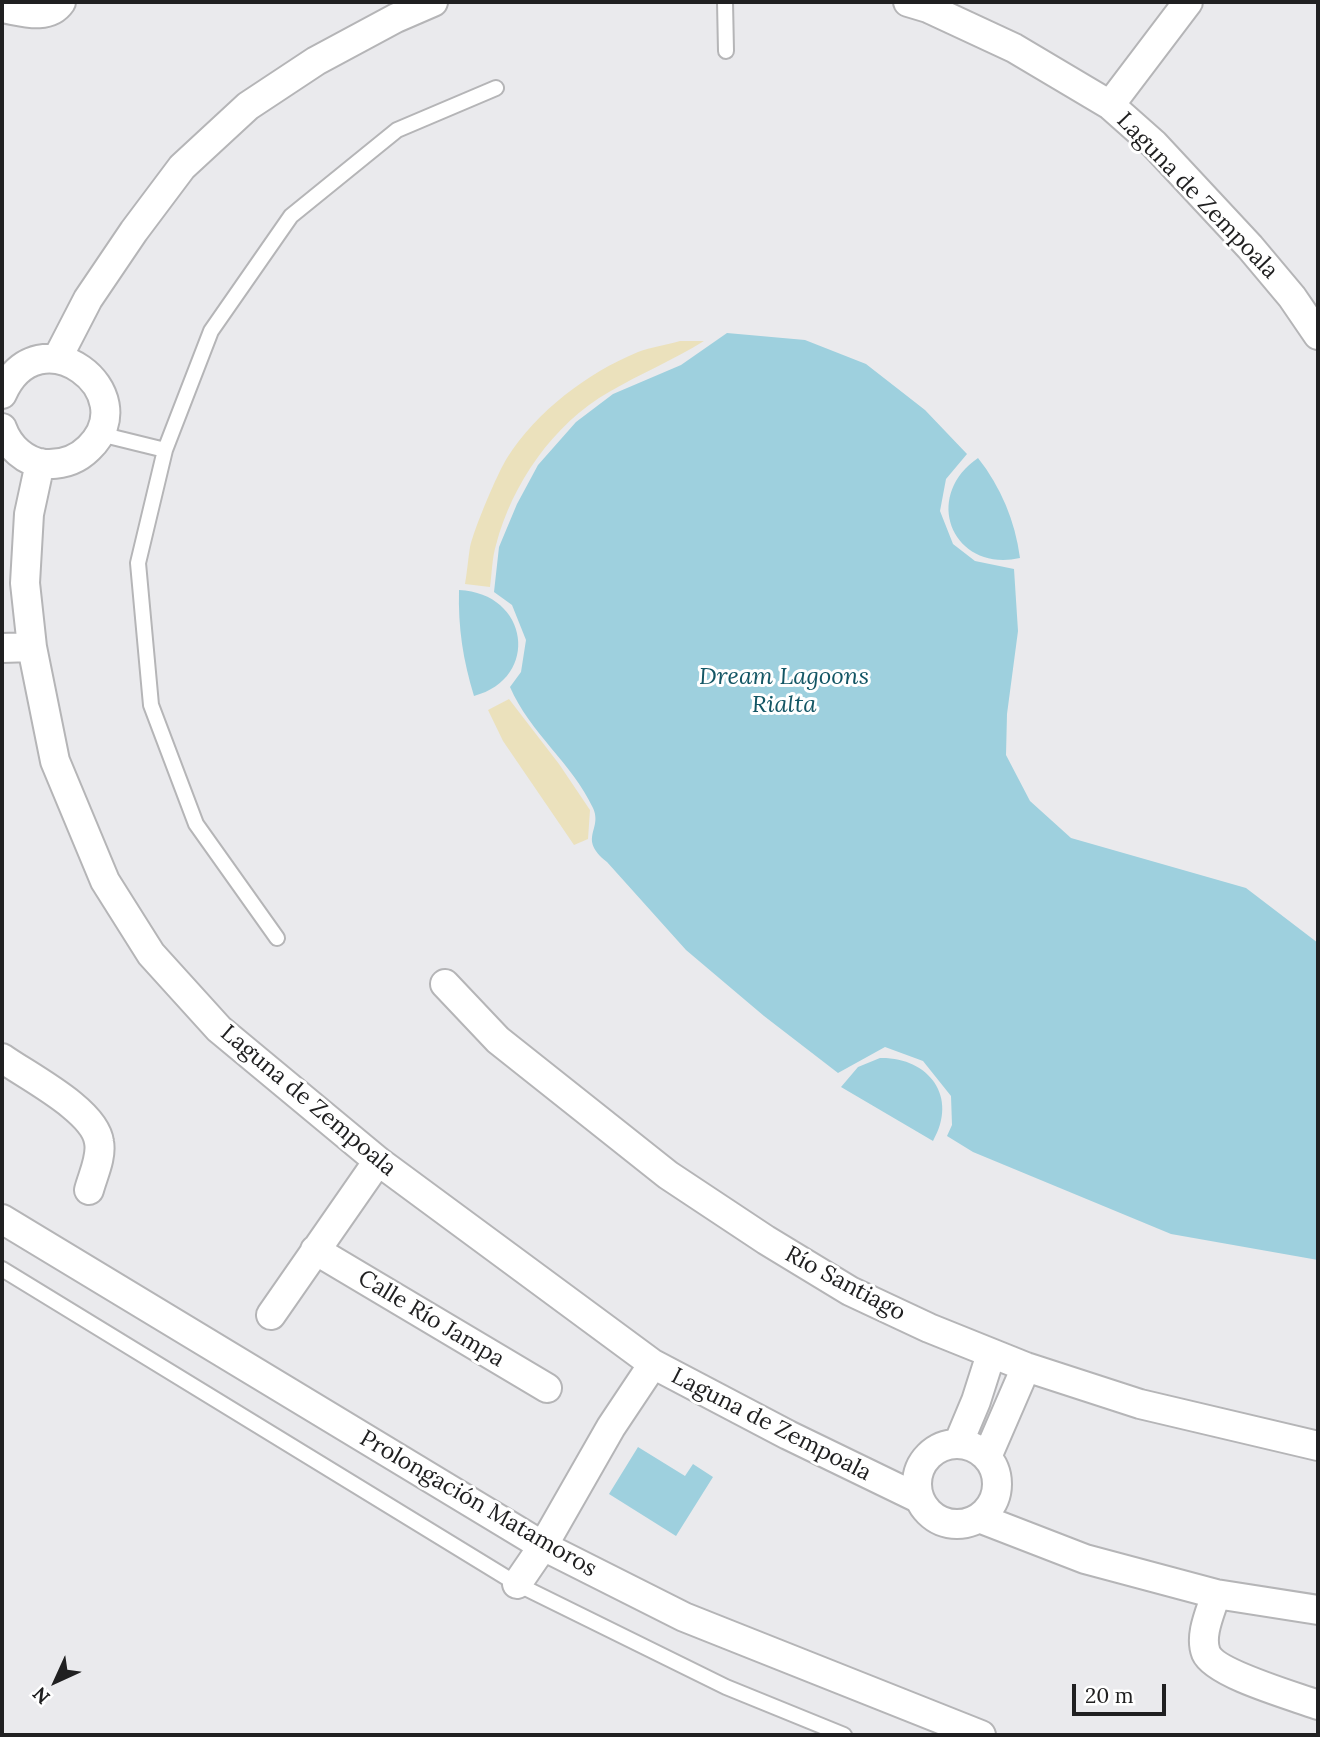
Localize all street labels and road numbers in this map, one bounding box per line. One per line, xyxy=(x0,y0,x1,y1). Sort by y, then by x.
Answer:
street label: Laguna de Zempoala xyxy=(1110,107,1284,285)
street label: Laguna de Zempoala xyxy=(215,1020,401,1182)
street label: Río Santiago xyxy=(780,1241,910,1327)
street label: Calle Río Jampa xyxy=(353,1265,509,1373)
street label: Laguna de Zempoala xyxy=(667,1363,875,1487)
street label: Prolongación Matamoros xyxy=(355,1425,601,1583)

